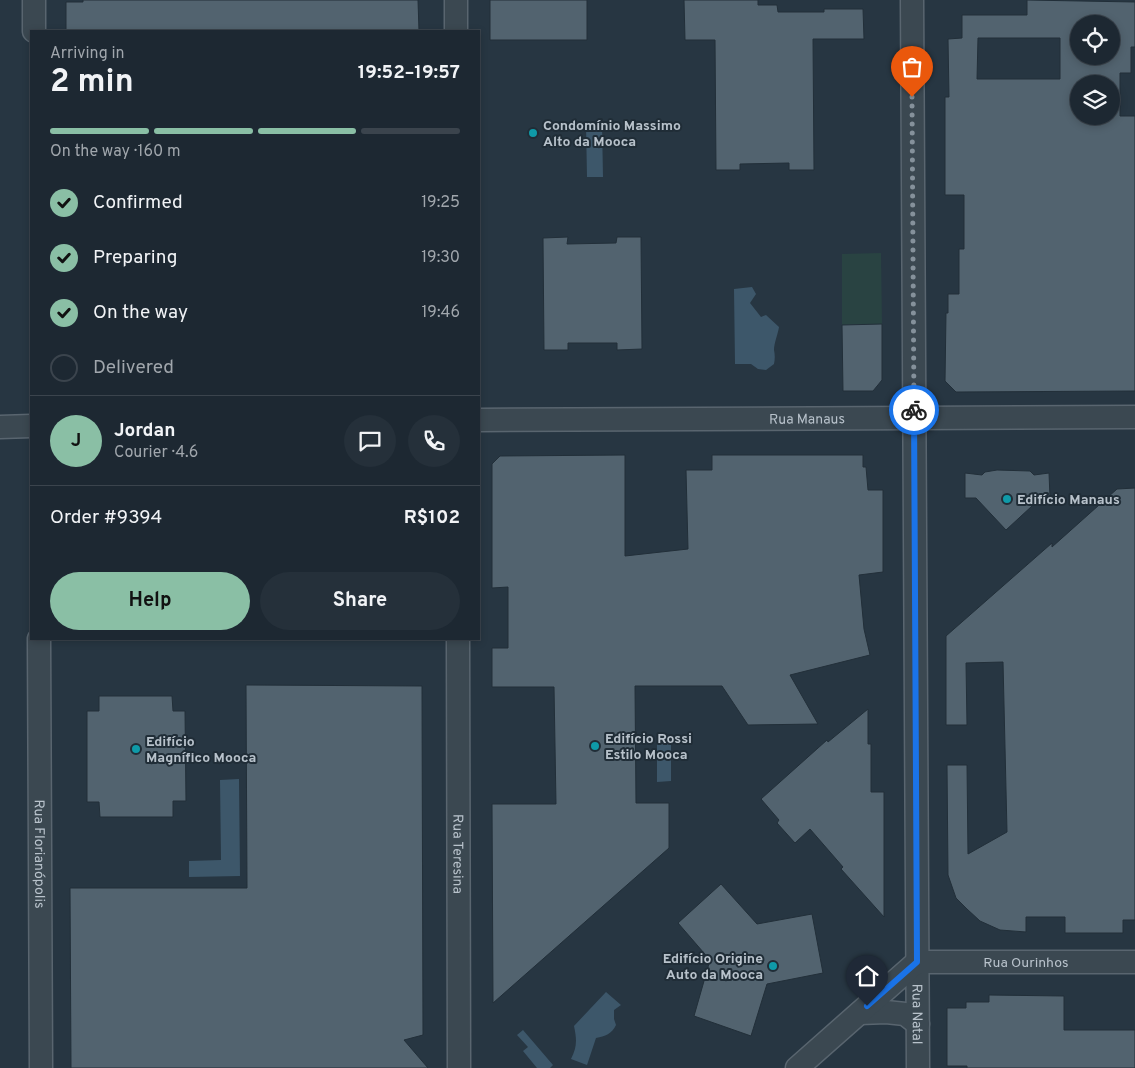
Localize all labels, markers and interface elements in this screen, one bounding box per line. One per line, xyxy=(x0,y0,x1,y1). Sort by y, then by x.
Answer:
map controls xyxy=(1070,15,1120,125)
button: locate xyxy=(1070,15,1120,65)
text: Arriving in xyxy=(50,44,125,64)
pin xyxy=(891,46,933,97)
icon: bag xyxy=(898,53,926,81)
text: 19:52–19:57 xyxy=(358,61,460,85)
text: 2 min xyxy=(50,63,134,103)
button: layers xyxy=(1070,75,1120,125)
place label: Condomínio Massimo Alto da Mooca xyxy=(543,118,681,151)
marker: Condomínio Massimo Alto da Mooca xyxy=(527,127,539,139)
text: On the way · 160 m xyxy=(50,142,181,162)
icon: check xyxy=(50,189,78,217)
text: Confirmed xyxy=(93,191,183,215)
text: 19:25 xyxy=(421,193,460,213)
icon: check xyxy=(50,244,78,272)
text: Preparing xyxy=(93,246,177,270)
text: 19:30 xyxy=(421,248,460,268)
icon: check xyxy=(50,299,78,327)
text: On the way xyxy=(93,301,188,325)
text: 19:46 xyxy=(421,303,460,323)
text: Delivered xyxy=(93,356,174,380)
courier xyxy=(889,385,939,435)
icon: bike xyxy=(900,396,928,424)
street label: Rua Manaus xyxy=(769,411,845,429)
button: chat xyxy=(344,415,396,467)
button: phone xyxy=(408,415,460,467)
text: Jordan xyxy=(114,419,176,443)
text: J xyxy=(71,429,81,453)
text: Courier · 4.6 xyxy=(114,443,198,463)
place label: Edifício Manaus xyxy=(1017,492,1120,509)
marker: Edifício Manaus xyxy=(1001,493,1013,505)
text: Order #9394 xyxy=(50,506,162,530)
text: R$102 xyxy=(404,506,460,530)
button: Help xyxy=(50,572,250,630)
button: Share xyxy=(260,572,460,630)
place label: Edifício Rossi Estilo Mooca xyxy=(605,731,692,764)
place label: Edifício Magnífico Mooca xyxy=(146,734,256,767)
marker: Edifício Rossi Estilo Mooca xyxy=(589,740,601,752)
marker: Edifício Magnífico Mooca xyxy=(130,743,142,755)
street label: Rua Florianópolis xyxy=(30,799,47,909)
street label: Rua Teresina xyxy=(448,814,466,894)
place label: Edifício Origine Auto da Mooca xyxy=(663,951,763,984)
pin xyxy=(846,955,888,1006)
street label: Rua Ourinhos xyxy=(983,955,1068,972)
marker: Edifício Origine Auto da Mooca xyxy=(767,960,779,972)
icon: home xyxy=(853,962,881,990)
street label: Rua Natal xyxy=(908,984,925,1044)

